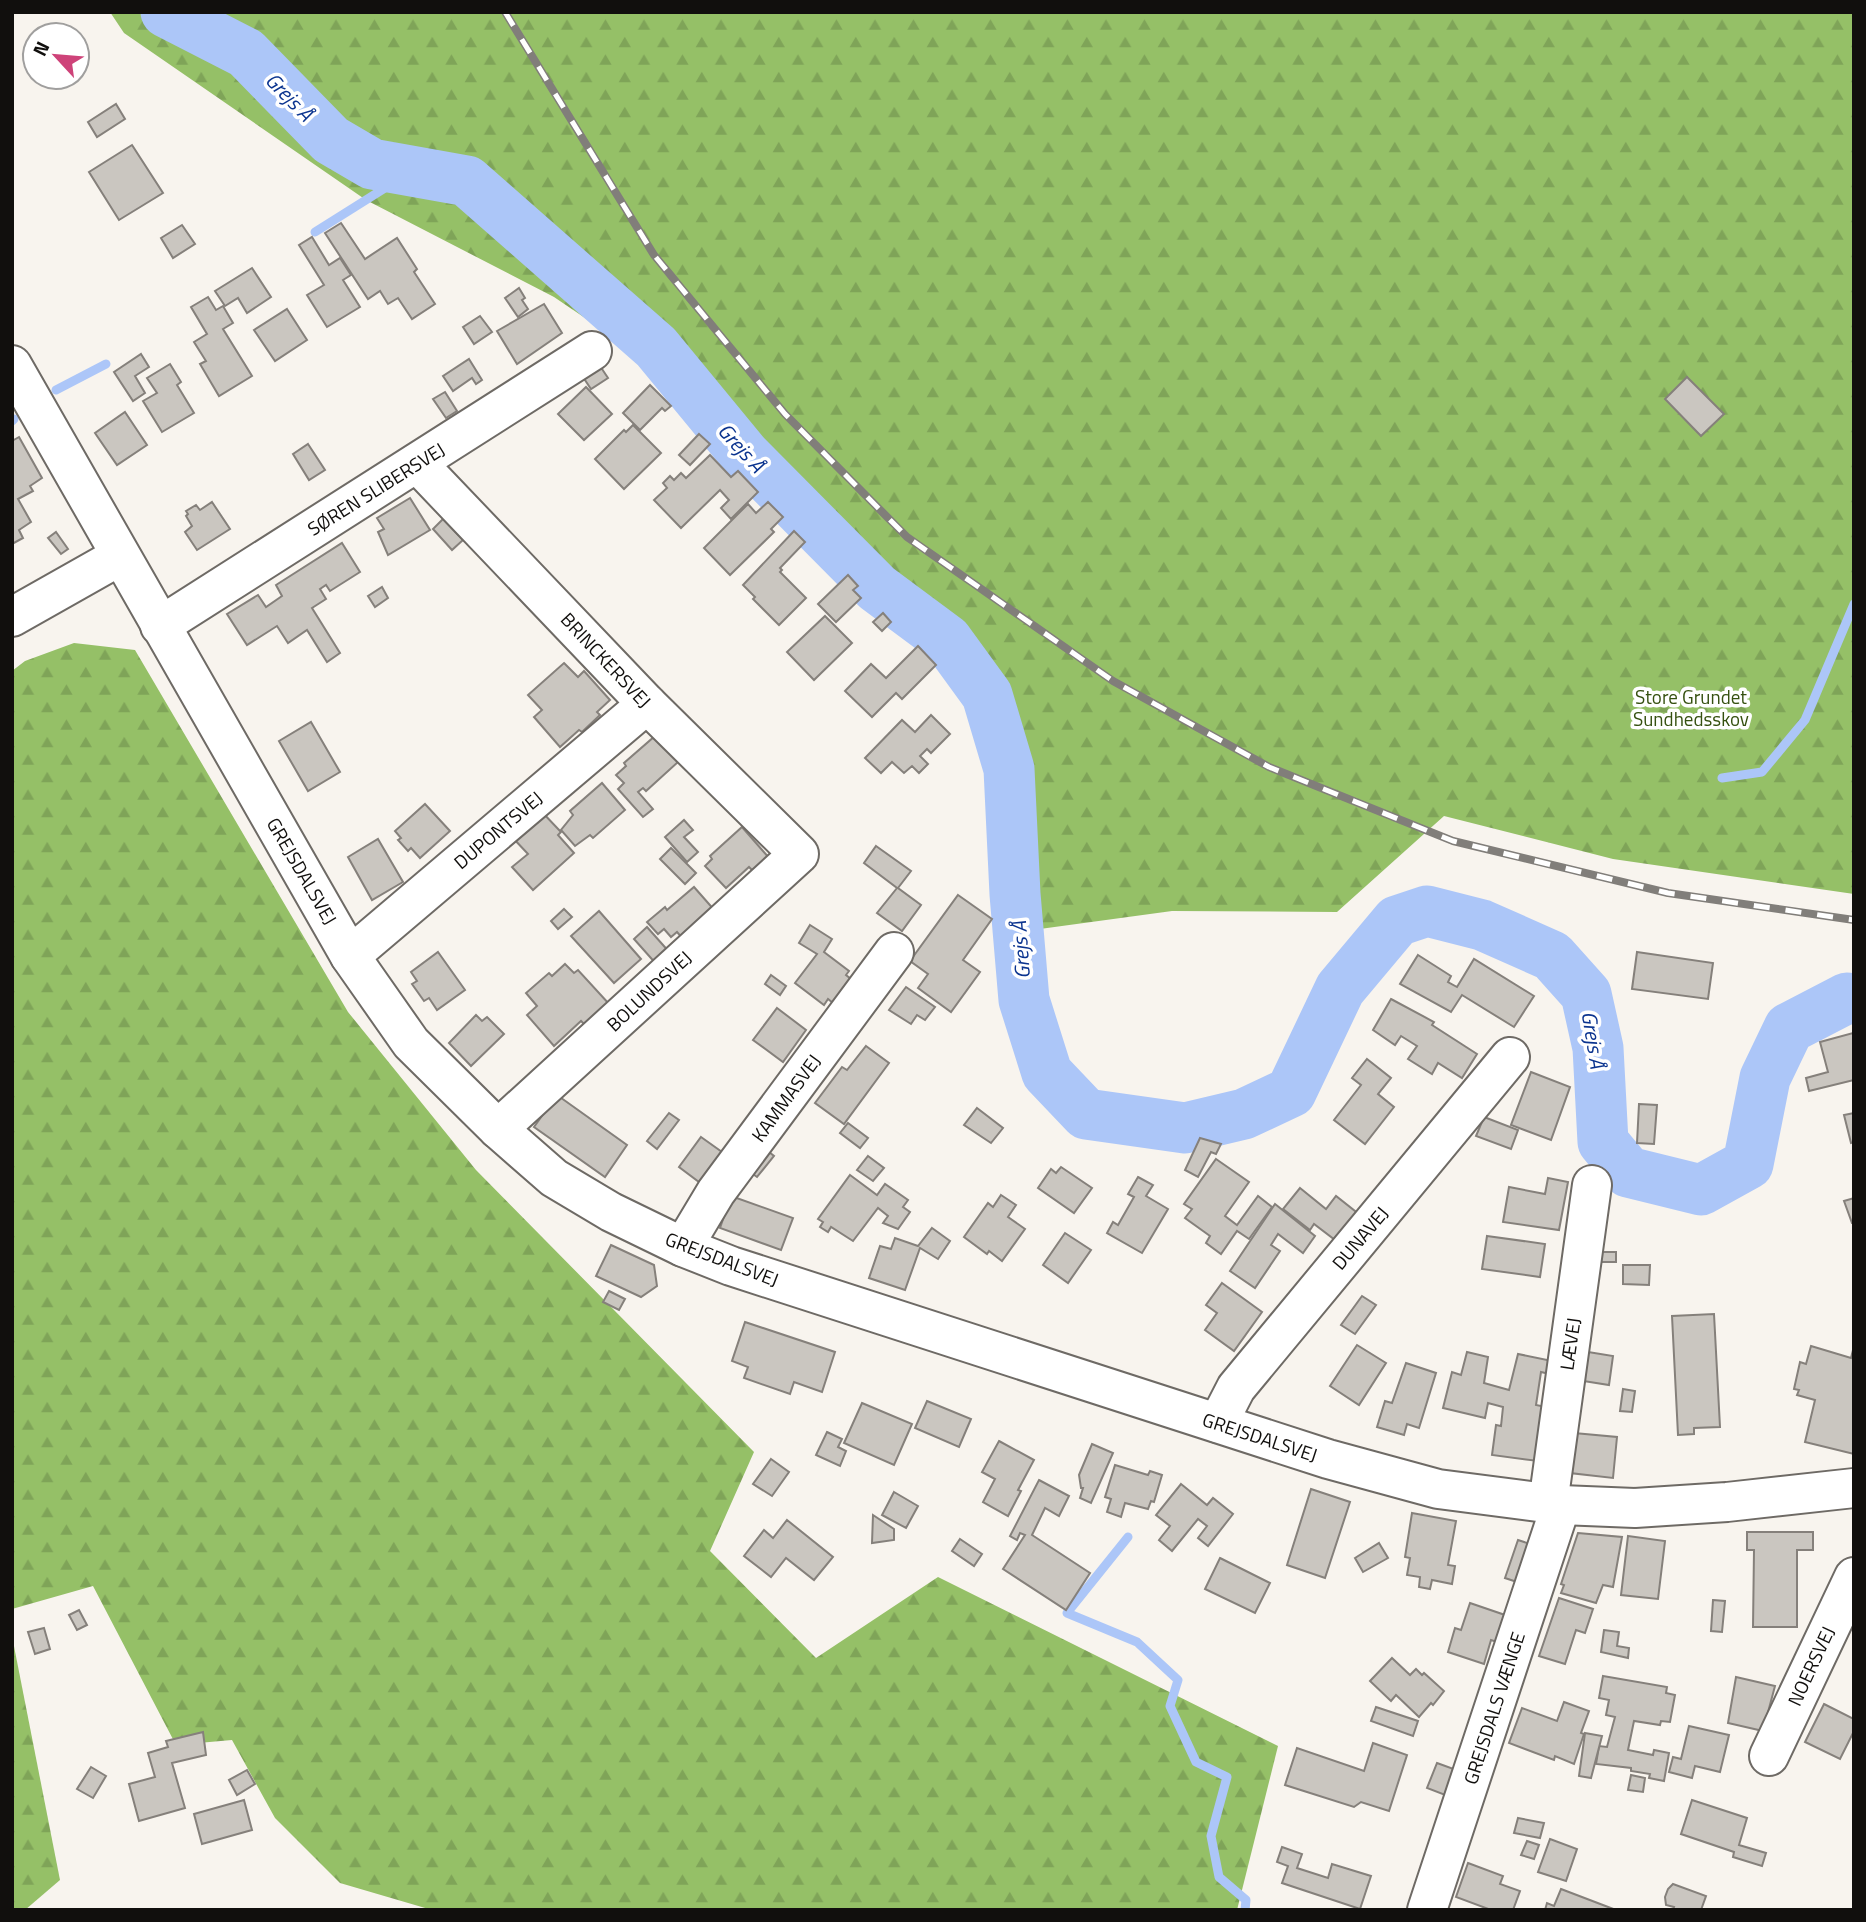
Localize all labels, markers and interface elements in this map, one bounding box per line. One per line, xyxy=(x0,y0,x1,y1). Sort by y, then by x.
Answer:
north arrow xyxy=(21,21,91,91)
text: N xyxy=(24,36,56,61)
water label: Grejs Å xyxy=(258,64,322,128)
water label: Grejs Å xyxy=(711,415,773,480)
street label: SØREN SLIBERSVEJ xyxy=(301,435,450,543)
street label: BRINCKERSVEJ xyxy=(554,605,658,714)
park label: Store Grundet Sundhedsskov xyxy=(1633,682,1749,733)
street label: DUPONTSVEJ xyxy=(447,784,548,876)
street label: GREJSDALSVEJ xyxy=(260,812,345,930)
water label: Grejs Å xyxy=(1002,920,1038,980)
street label: BOLUNDSVEJ xyxy=(599,943,698,1038)
water label: Grejs Å xyxy=(1574,1009,1614,1071)
street label: KAMMASVEJ xyxy=(744,1048,827,1148)
street label: DUNAVEJ xyxy=(1324,1200,1395,1276)
street label: GREJSDALSVEJ xyxy=(661,1224,783,1293)
street label: LÆVEJ xyxy=(1551,1316,1588,1372)
street label: GREJSDALSVEJ xyxy=(1199,1404,1321,1469)
street label: NOERSVEJ xyxy=(1779,1621,1842,1710)
street label: GREJSDALS VÆNGE xyxy=(1455,1628,1532,1788)

